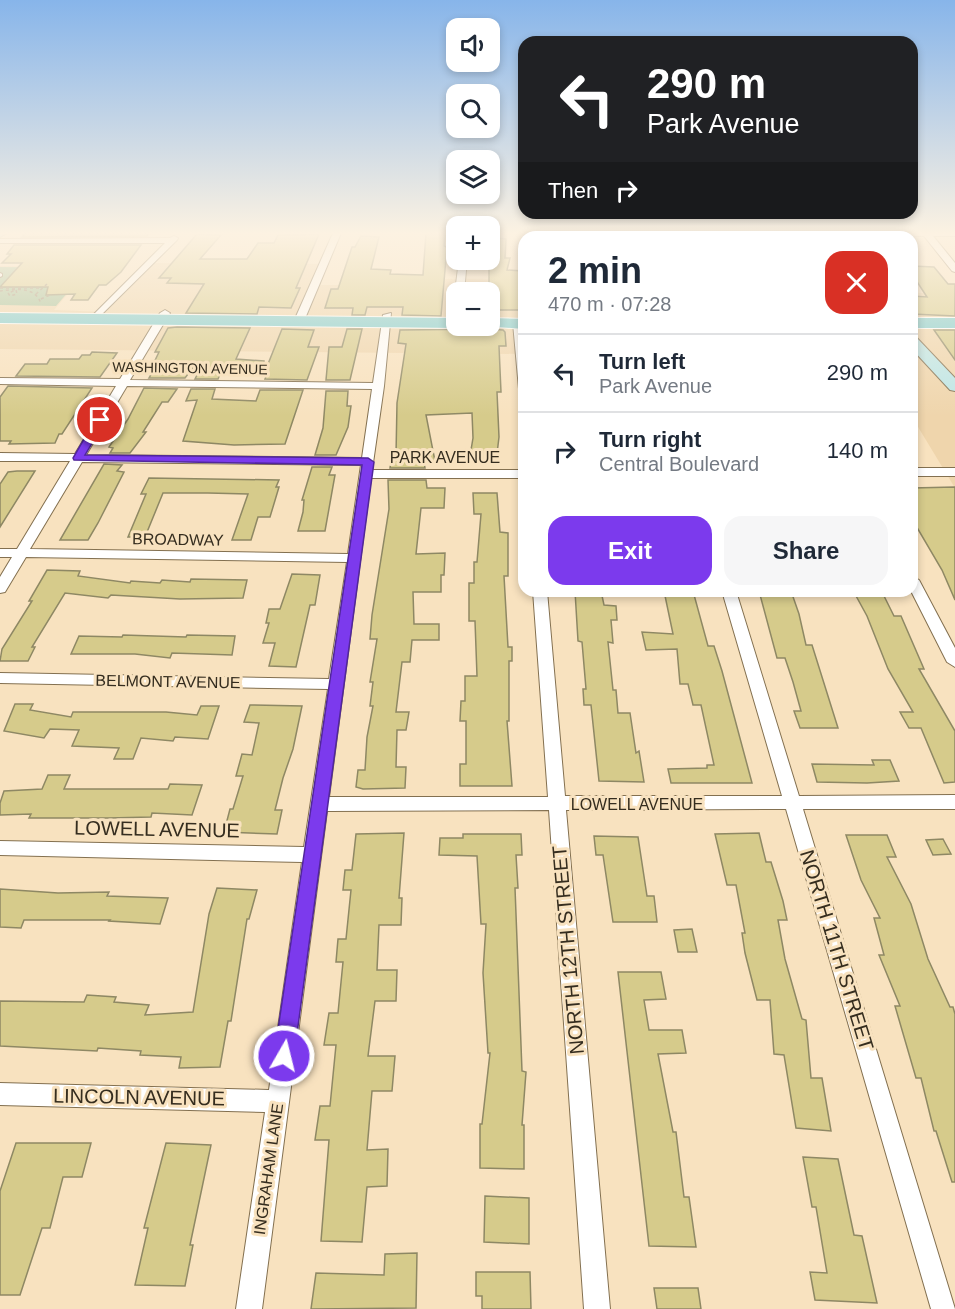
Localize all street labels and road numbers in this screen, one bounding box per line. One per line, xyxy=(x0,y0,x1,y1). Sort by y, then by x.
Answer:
street label: WASHINGTON AVENUE xyxy=(112,359,268,377)
street label: PARK AVENUE xyxy=(390,449,500,466)
street label: BROADWAY xyxy=(132,530,224,549)
street label: BELMONT AVENUE xyxy=(95,672,241,691)
street label: LOWELL AVENUE xyxy=(571,796,703,813)
street label: LOWELL AVENUE xyxy=(74,817,240,841)
street label: NORTH 12TH STREET xyxy=(548,845,588,1055)
street label: NORTH 11TH STREET xyxy=(796,847,878,1053)
street label: LINCOLN AVENUE xyxy=(53,1085,225,1109)
street label: INGRAHAM LANE xyxy=(251,1102,286,1236)

